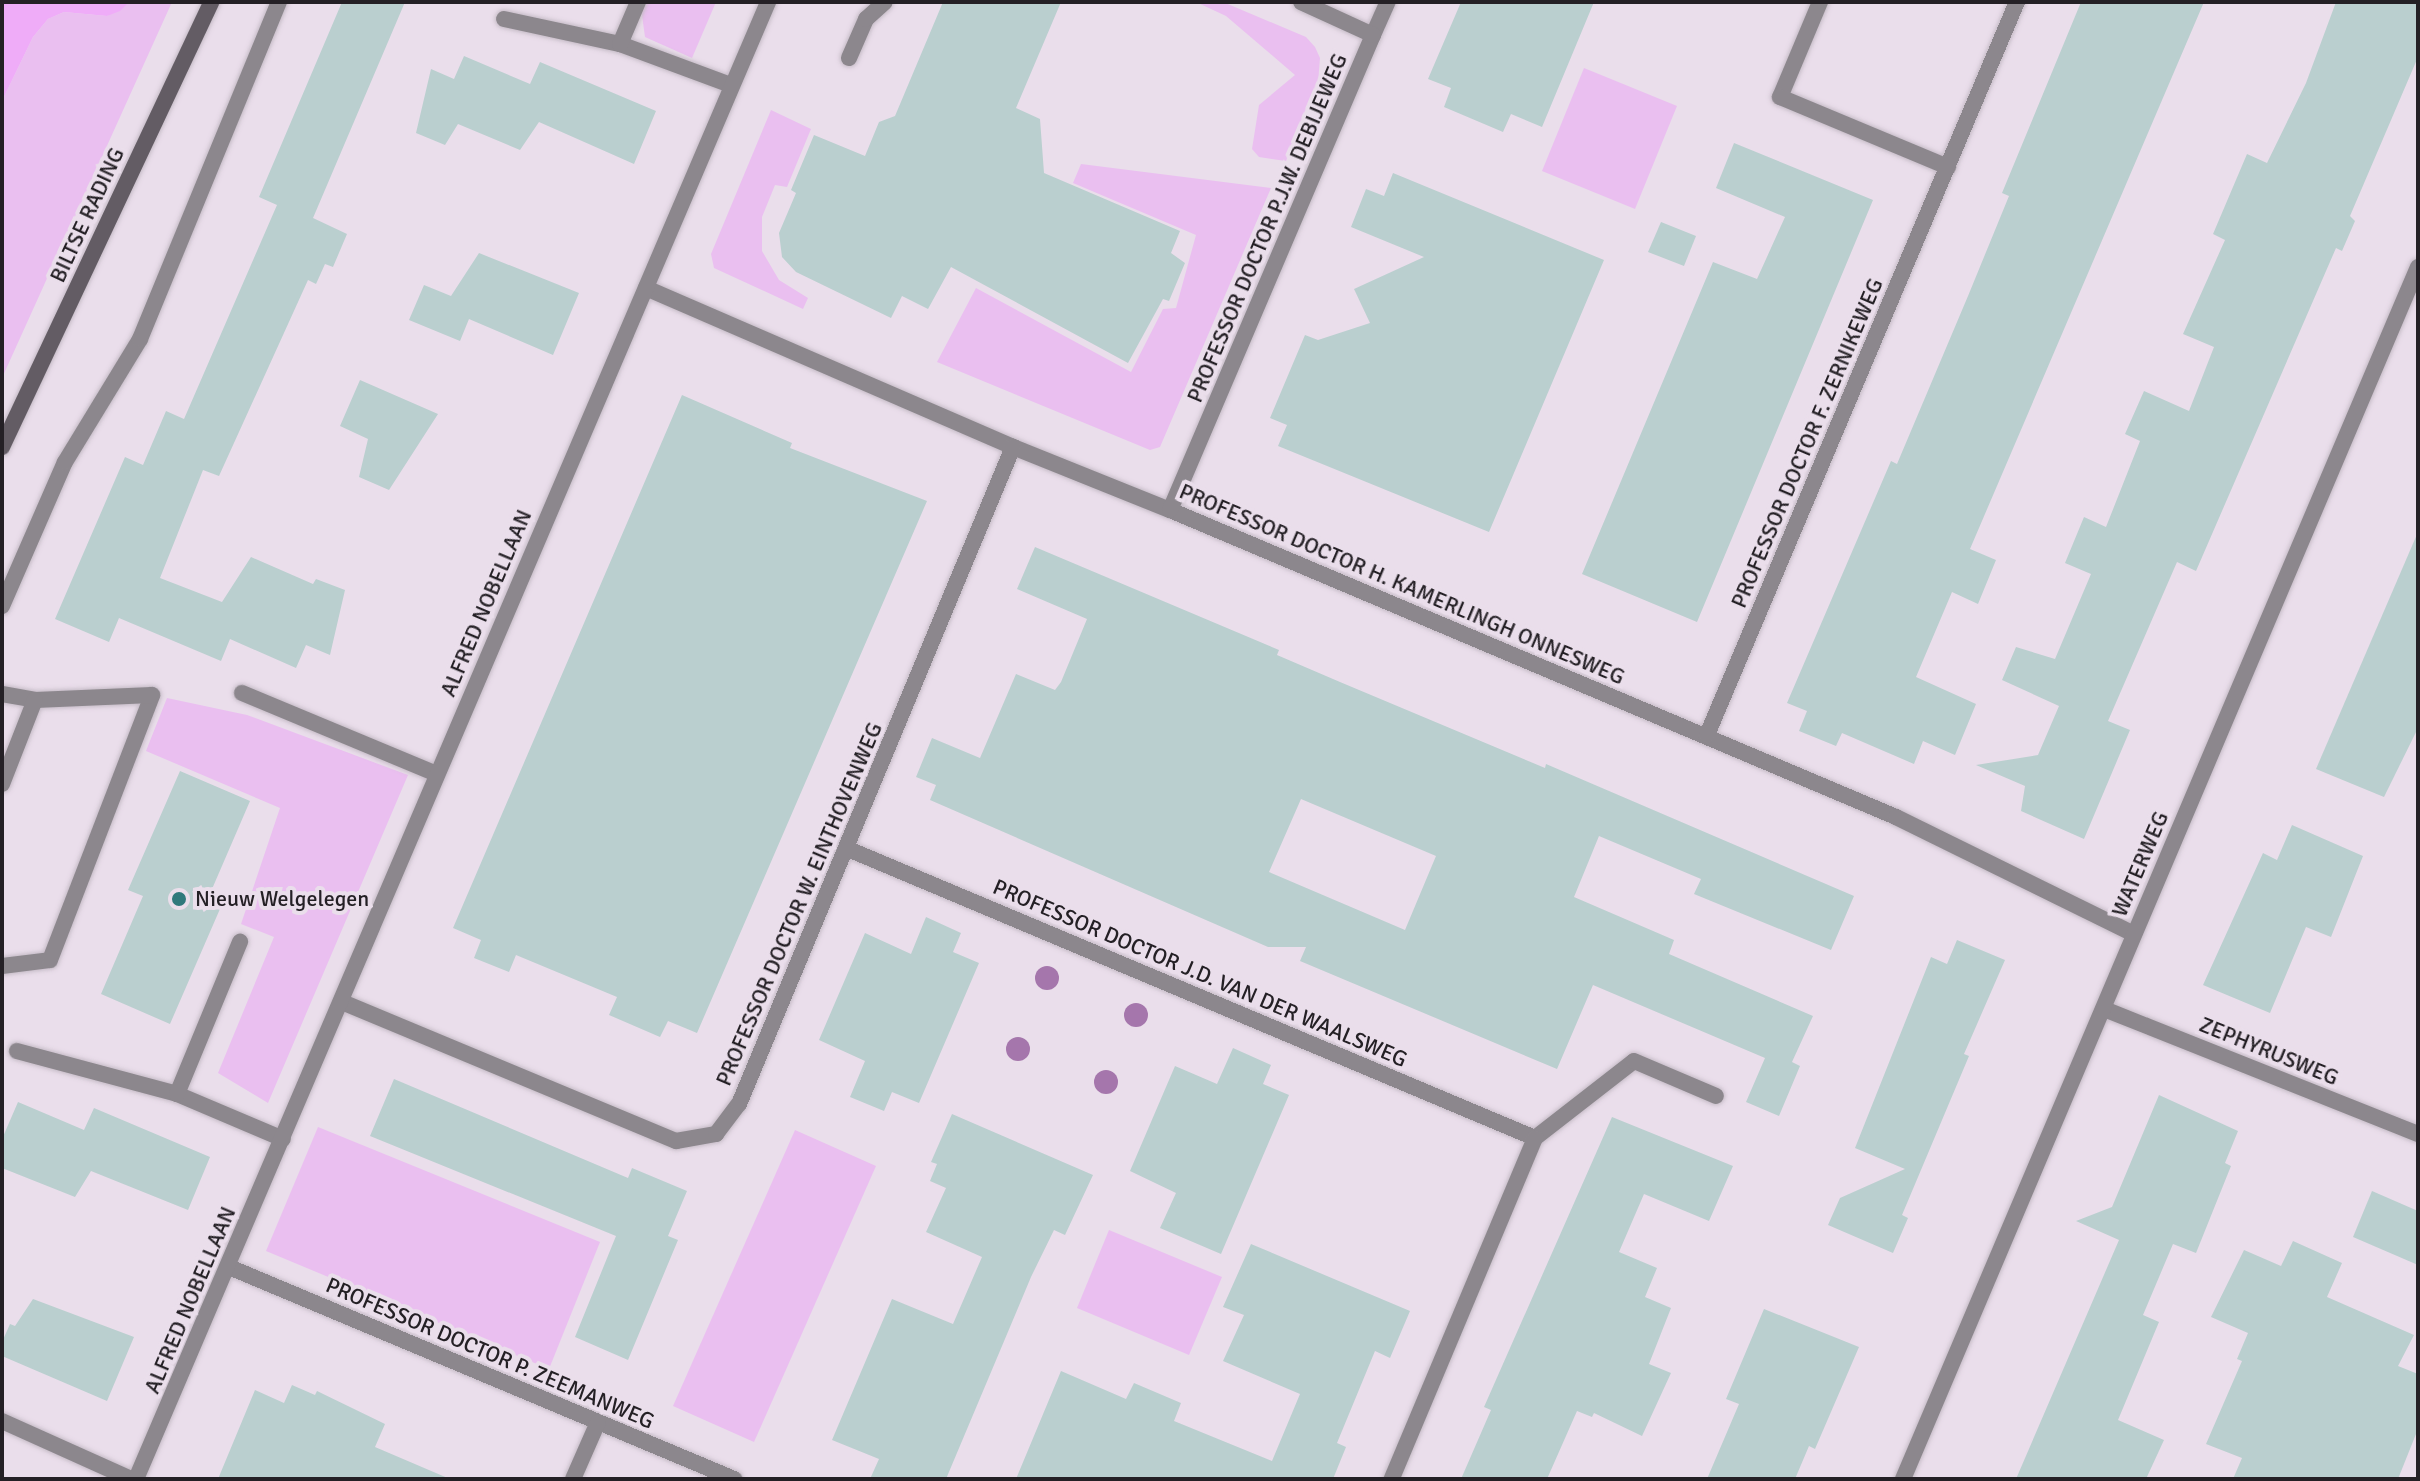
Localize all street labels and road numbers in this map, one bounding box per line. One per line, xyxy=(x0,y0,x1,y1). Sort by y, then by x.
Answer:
street label: PROFESSOR DOCTOR P.J.W. DEBIJEWEG xyxy=(1181,50,1353,406)
street label: BILTSE RADING xyxy=(44,143,130,287)
street label: PROFESSOR DOCTOR F. ZERNIKEWEG xyxy=(1725,274,1889,612)
street label: PROFESSOR DOCTOR H. KAMERLINGH ONNESWEG xyxy=(1175,478,1629,690)
street label: ALFRED NOBELLAAN xyxy=(435,506,537,700)
street label: PROFESSOR DOCTOR W. EINTHOVENWEG xyxy=(710,718,888,1090)
street label: WATERWEG xyxy=(2106,807,2174,921)
street label: PROFESSOR DOCTOR J.D. VAN DER WAALSWEG xyxy=(989,873,1411,1073)
street label: ZEPHYRUSWEG xyxy=(2196,1011,2342,1091)
street label: ALFRED NOBELLAAN xyxy=(139,1203,241,1397)
street label: PROFESSOR DOCTOR P. ZEEMANWEG xyxy=(322,1272,658,1434)

